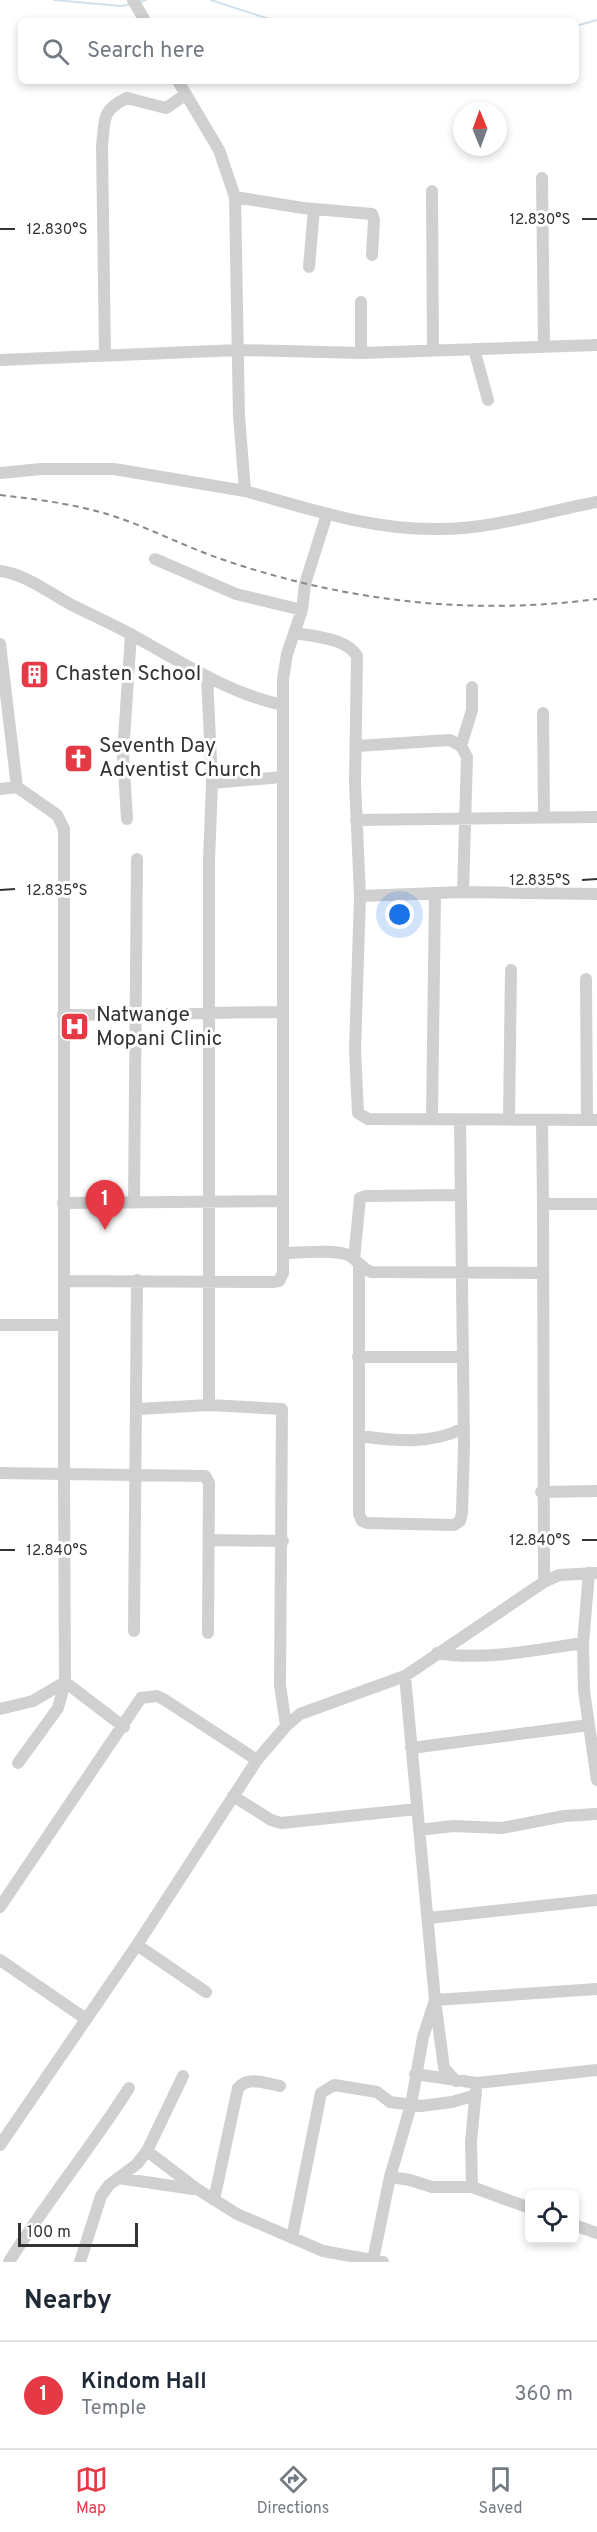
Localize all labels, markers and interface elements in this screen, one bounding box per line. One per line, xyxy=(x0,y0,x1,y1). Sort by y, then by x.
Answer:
search box xyxy=(18,18,579,84)
icon: search xyxy=(39,35,72,68)
text: Search here xyxy=(87,38,205,65)
north arrow xyxy=(453,102,507,156)
text: 12.830°S xyxy=(510,211,570,230)
text: 12.830°S xyxy=(27,221,87,240)
building icon: Chasten School xyxy=(18,658,50,690)
place label: Chasten School xyxy=(55,661,201,688)
place label: Seventh Day Adventist Church xyxy=(99,733,261,784)
church icon: Seventh Day Adventist Church xyxy=(62,742,94,774)
text: 12.835°S xyxy=(510,872,570,891)
text: 12.835°S xyxy=(27,882,87,901)
your location xyxy=(385,900,414,929)
place label: Natwange Mopani Clinic xyxy=(96,1002,222,1053)
hospital icon: Natwange Mopani Clinic xyxy=(59,1011,91,1043)
pin: 1 xyxy=(86,1180,124,1230)
text: 12.840°S xyxy=(509,1532,571,1551)
text: 12.840°S xyxy=(26,1542,88,1561)
map controls xyxy=(525,2190,579,2244)
button: locate xyxy=(525,2190,579,2244)
scale bar xyxy=(18,2220,138,2248)
text: 100 m xyxy=(27,2223,71,2243)
text: Nearby xyxy=(24,2285,112,2318)
text: Kindom Hall xyxy=(81,2369,207,2396)
text: 1 xyxy=(40,2382,48,2408)
text: 360 m xyxy=(515,2382,573,2408)
text: Temple xyxy=(81,2396,146,2422)
tab: Map xyxy=(75,2463,108,2519)
tab: Directions xyxy=(257,2463,329,2519)
tab: Saved xyxy=(478,2463,522,2519)

